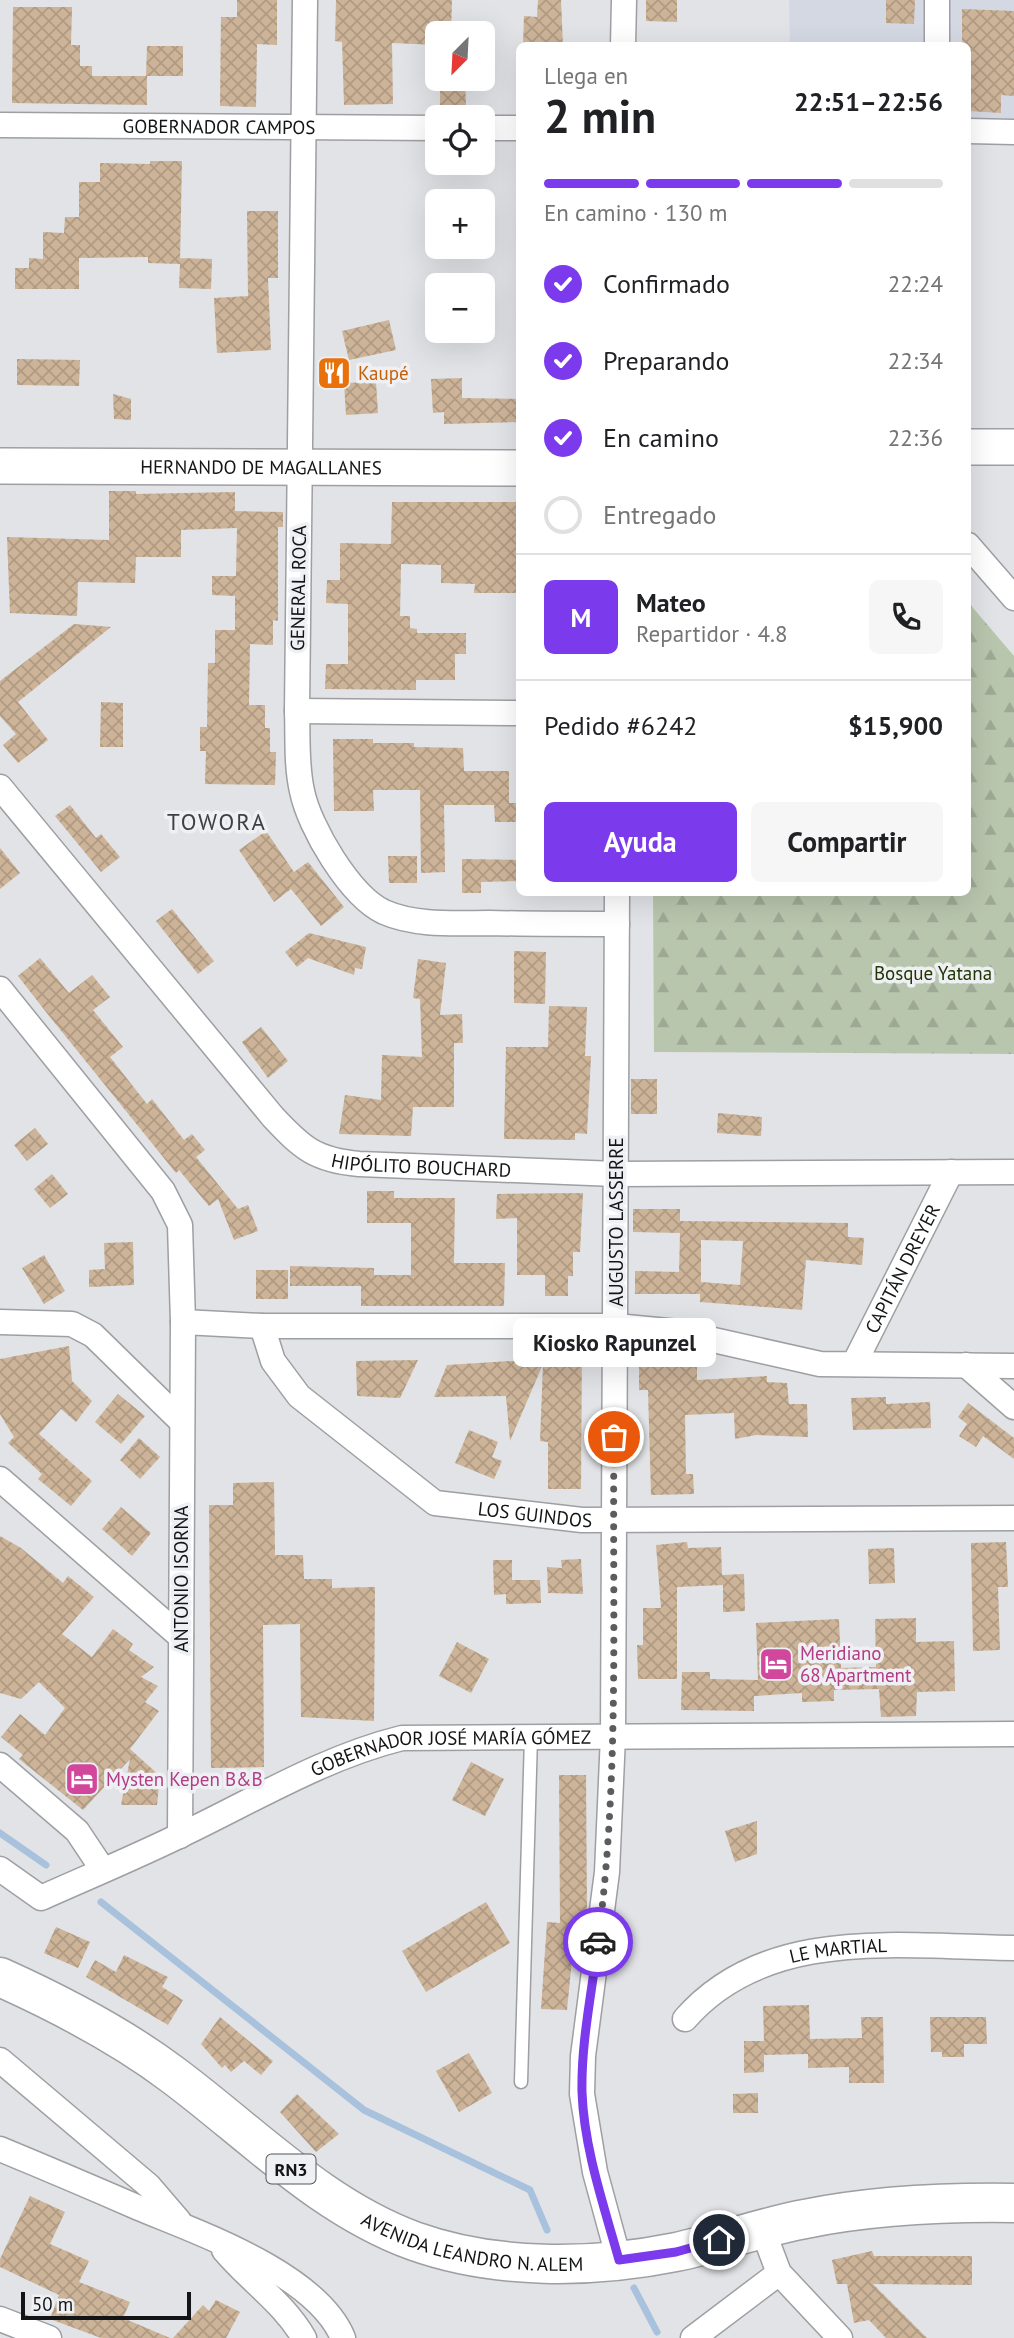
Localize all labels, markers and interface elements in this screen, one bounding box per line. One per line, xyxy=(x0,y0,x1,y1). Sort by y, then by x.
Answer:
north arrow xyxy=(425,21,495,91)
map controls xyxy=(425,21,495,343)
text: Llega en xyxy=(544,61,628,90)
text: 22:51–22:56 xyxy=(794,85,943,118)
text: 2 min xyxy=(544,86,656,146)
button: locate xyxy=(425,105,495,175)
street label: GOBERNADOR CAMPOS xyxy=(122,114,316,139)
button: + xyxy=(425,189,495,259)
text: En camino · 130 m xyxy=(544,198,727,227)
icon: check xyxy=(544,265,582,303)
text: Confirmado xyxy=(603,267,730,300)
text: 22:24 xyxy=(888,269,943,298)
button: − xyxy=(425,273,495,343)
icon: check xyxy=(544,342,582,380)
text: Preparando xyxy=(603,344,730,377)
text: 22:34 xyxy=(888,346,943,375)
restaurant icon: Kaupé xyxy=(315,354,353,392)
place label: Kaupé xyxy=(358,361,409,385)
icon: check xyxy=(544,419,582,457)
text: En camino xyxy=(603,421,719,454)
text: 22:36 xyxy=(888,423,943,452)
street label: HERNANDO DE MAGALLANES xyxy=(140,455,382,479)
text: Entregado xyxy=(603,498,717,531)
street label: GENERAL ROCA xyxy=(285,525,311,651)
button: phone xyxy=(869,580,943,654)
text: Mateo xyxy=(636,586,706,619)
text: M xyxy=(571,601,591,634)
text: Repartidor · 4.8 xyxy=(636,619,788,648)
text: Pedido #6242 xyxy=(544,709,697,742)
text: $15,900 xyxy=(848,709,943,742)
button: Ayuda xyxy=(544,802,737,882)
button: Compartir xyxy=(751,802,943,882)
district label: TOWORA xyxy=(167,807,267,836)
park label: Bosque Yatana xyxy=(874,961,992,985)
street label: AUGUSTO LASSERRE xyxy=(604,1137,628,1307)
street label: HIPÓLITO BOUCHARD xyxy=(329,1148,512,1182)
street label: CAPITÁN DREYER xyxy=(860,1200,945,1337)
callout: Kiosko Rapunzel xyxy=(512,1318,716,1367)
text: Kiosko Rapunzel xyxy=(533,1328,696,1357)
pin xyxy=(584,1407,644,1467)
icon: bag xyxy=(595,1418,633,1456)
street label: LOS GUINDOS xyxy=(477,1496,592,1532)
street label: ANTONIO ISORNA xyxy=(169,1506,193,1652)
place label: Meridiano 68 Apartment xyxy=(800,1641,912,1687)
hotel icon: Meridiano 68 Apartment xyxy=(757,1645,795,1683)
street label: GOBERNADOR JOSÉ MARÍA GÓMEZ xyxy=(307,1725,591,1781)
hotel icon: Mysten Kepen B&B xyxy=(63,1760,101,1798)
place label: Mysten Kepen B&B xyxy=(106,1767,263,1791)
courier xyxy=(563,1907,633,1977)
icon: car xyxy=(579,1923,617,1961)
street label: LE MARTIAL xyxy=(787,1933,888,1968)
road number: RN3 xyxy=(266,2154,316,2183)
street label: AVENIDA LEANDRO N. ALEM xyxy=(357,2207,584,2276)
pin xyxy=(689,2210,749,2270)
icon: home xyxy=(700,2221,738,2259)
scale bar xyxy=(21,2289,191,2321)
text: 50 m xyxy=(32,2292,73,2316)

